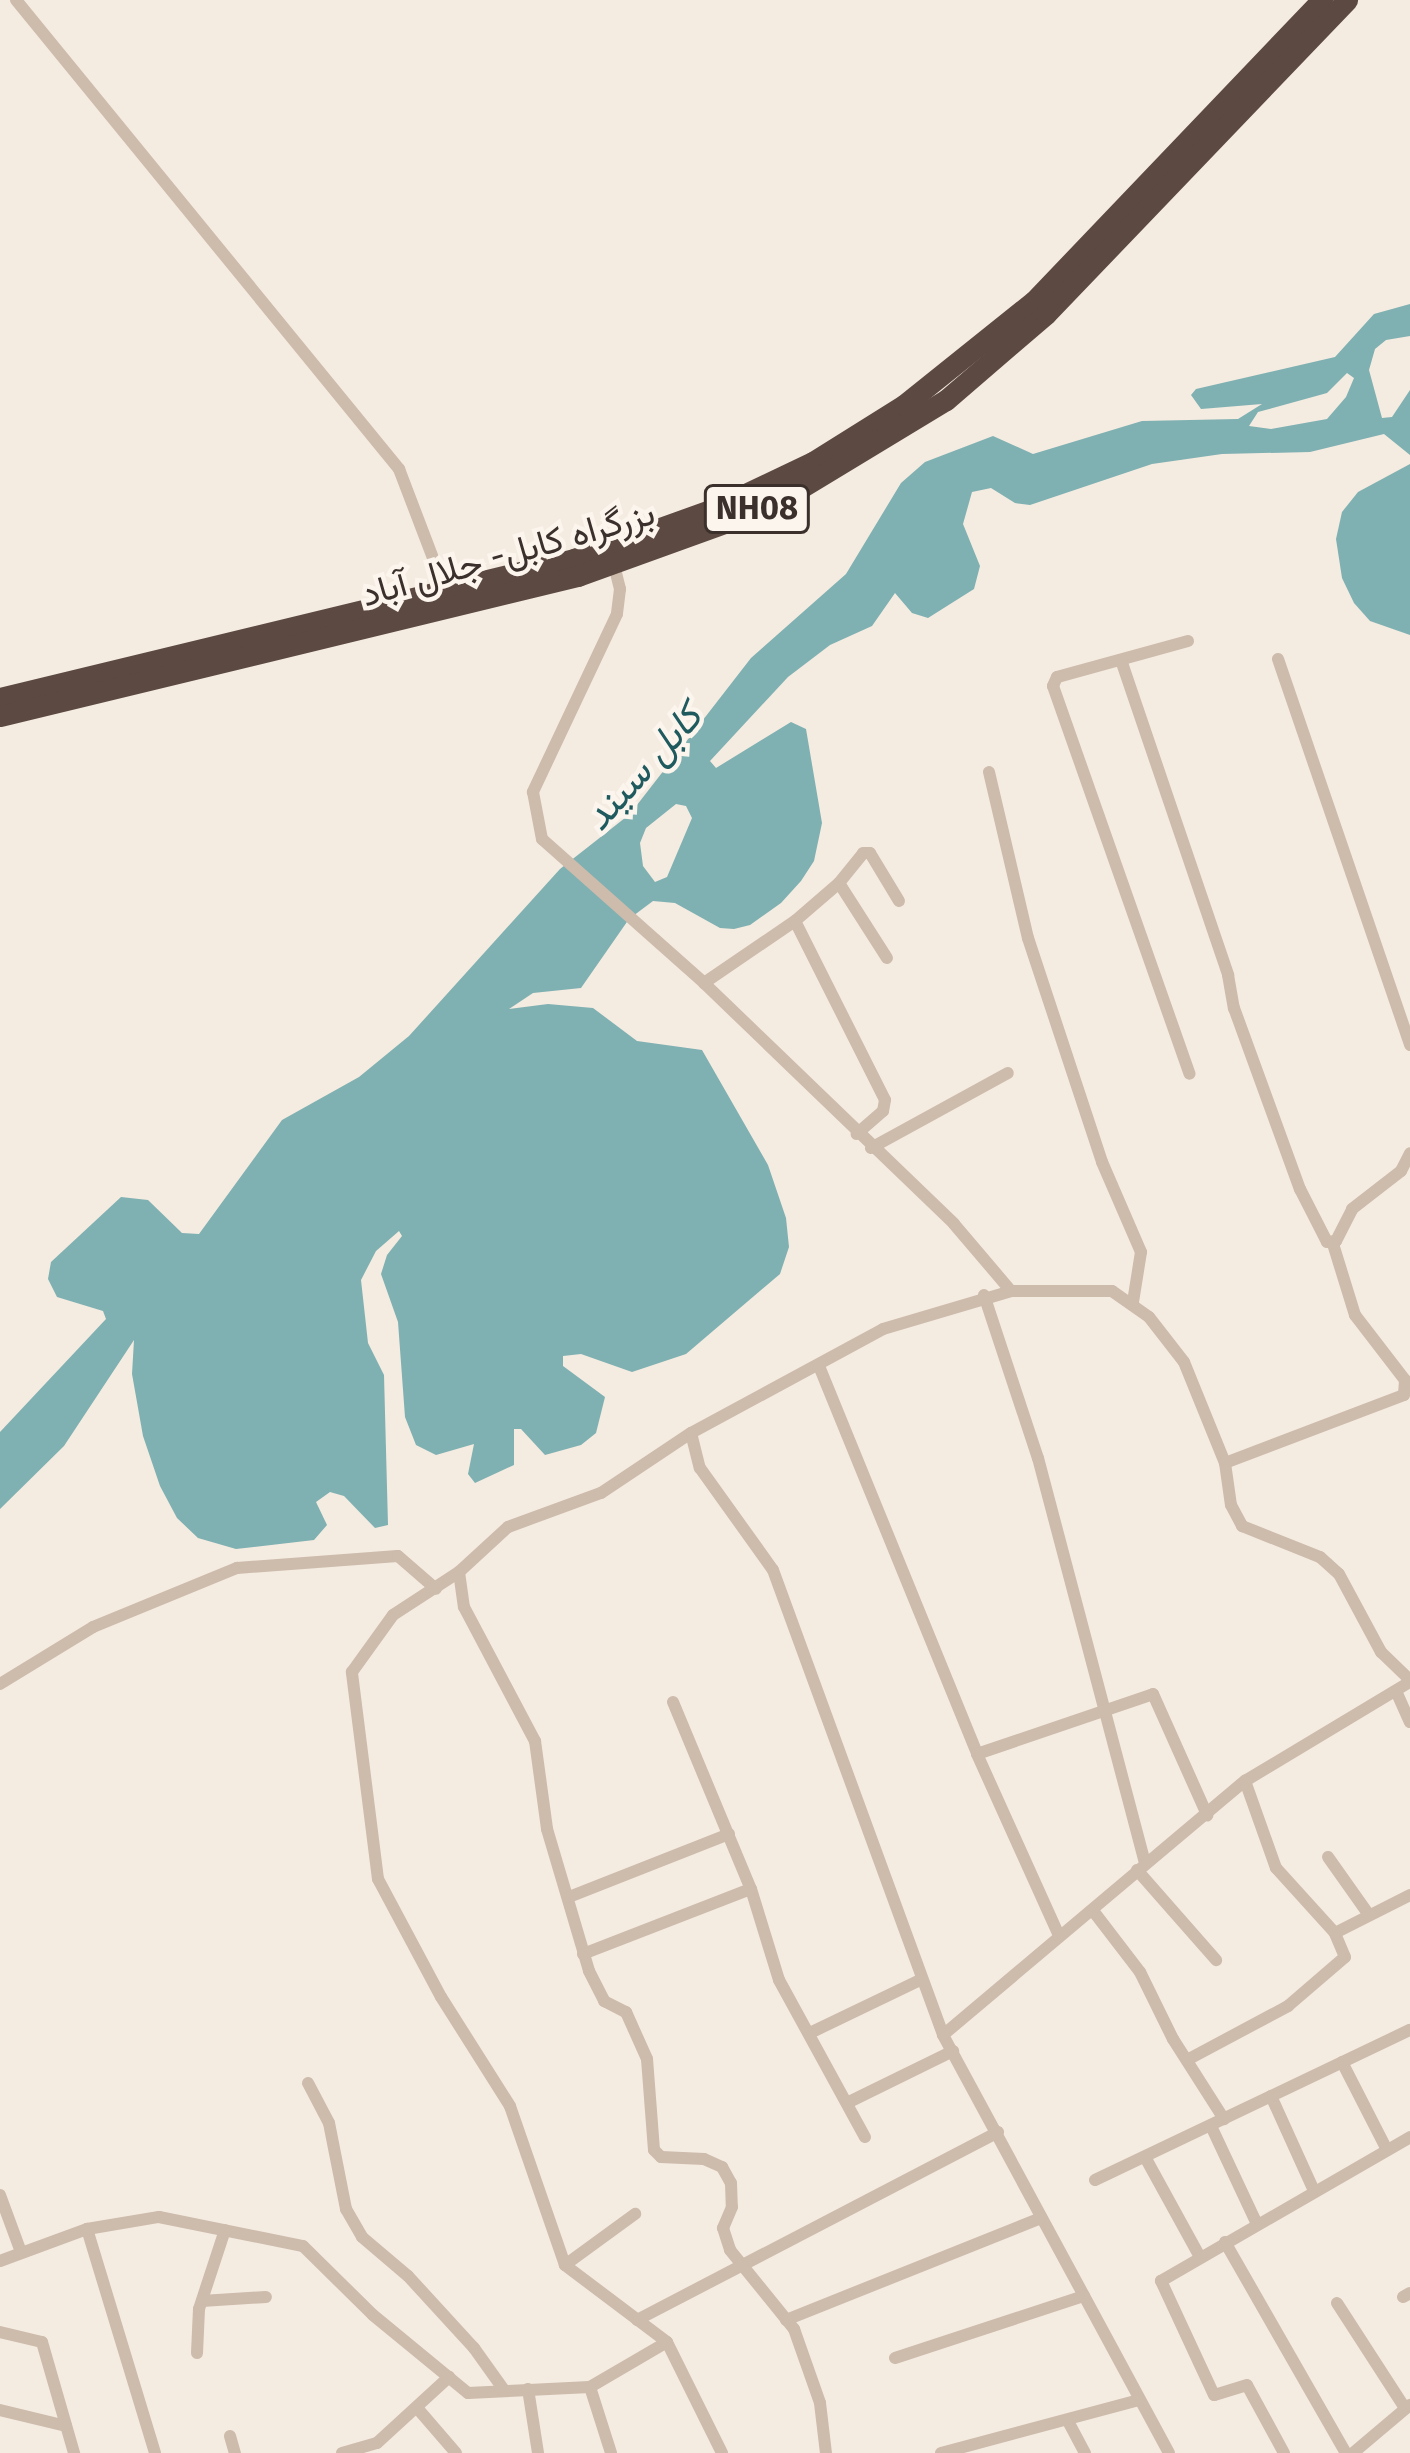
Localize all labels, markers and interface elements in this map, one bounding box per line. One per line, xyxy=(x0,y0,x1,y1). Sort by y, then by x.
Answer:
road number: NH08 xyxy=(703,482,811,536)
street label: بزرگراه کابل- جلال آباد xyxy=(356,491,660,617)
water label: کابل سيند xyxy=(574,694,712,840)

